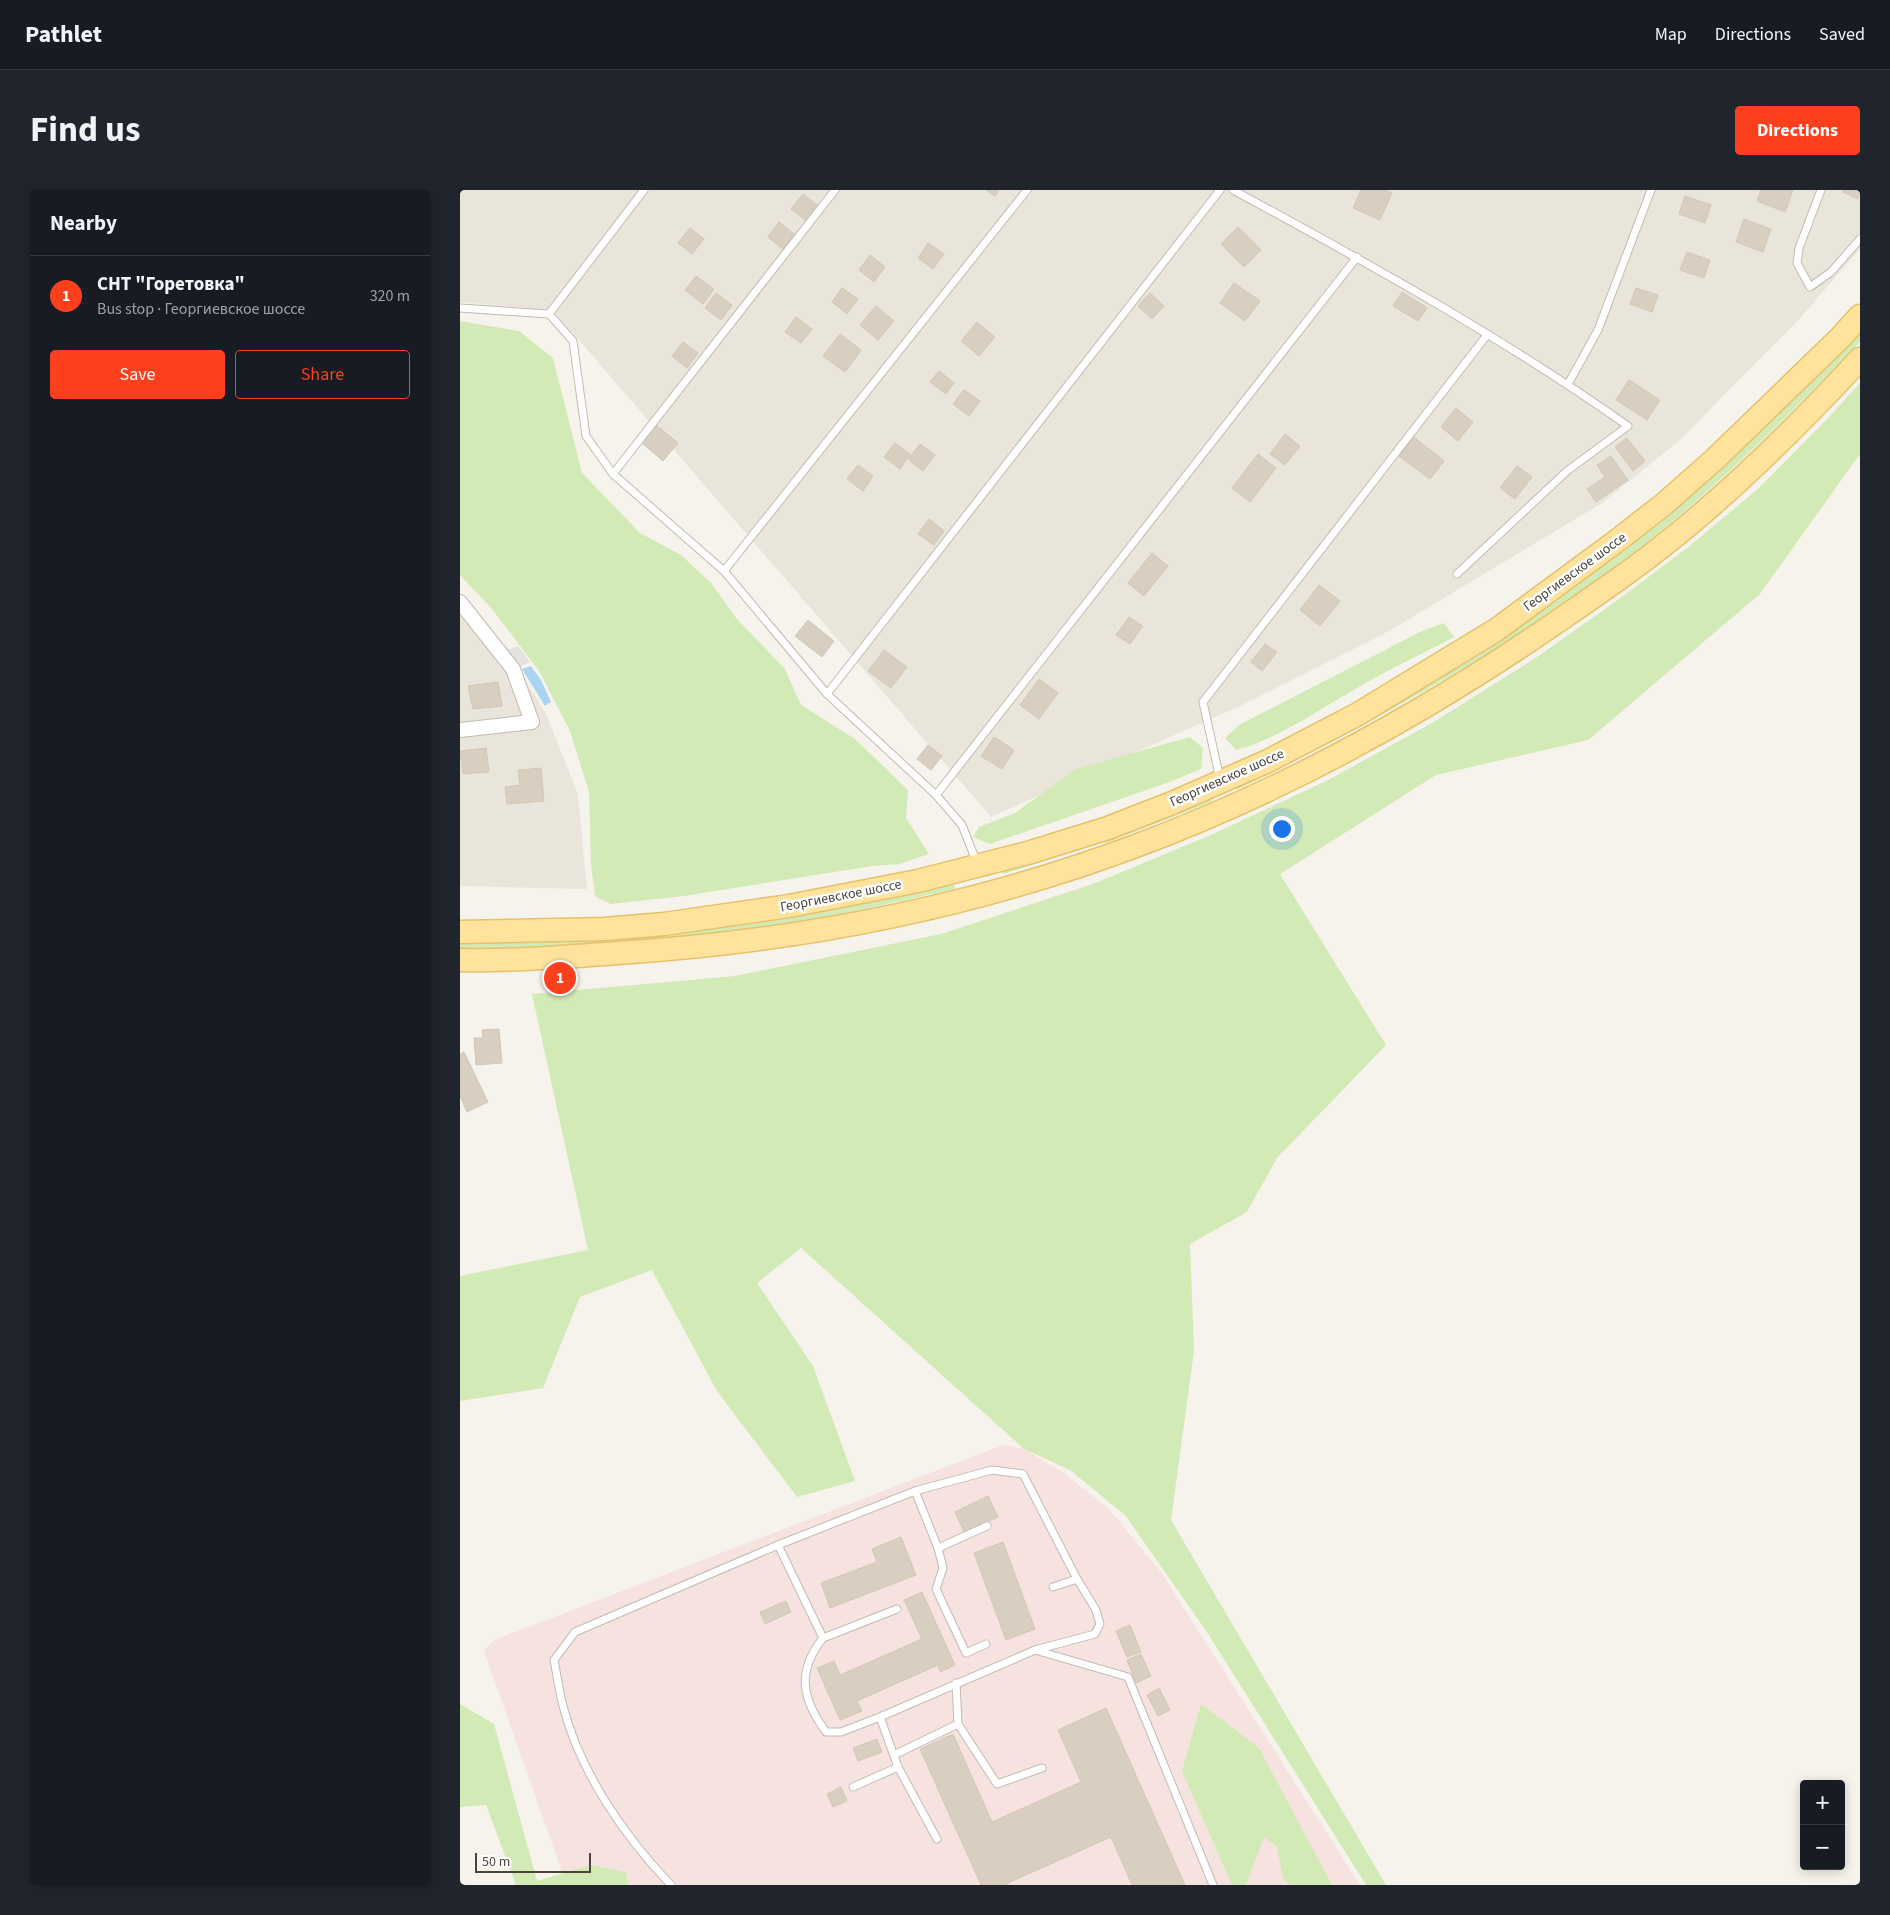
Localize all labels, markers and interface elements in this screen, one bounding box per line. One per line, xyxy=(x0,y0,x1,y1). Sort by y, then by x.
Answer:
text: Pathlet xyxy=(25,17,102,52)
text: Map xyxy=(1655,22,1687,47)
text: Directions xyxy=(1715,22,1791,47)
text: Saved xyxy=(1819,22,1865,47)
text: Find us xyxy=(30,105,140,155)
button: Directions xyxy=(1735,106,1860,155)
text: Nearby xyxy=(50,208,117,238)
text: СНТ "Горетовка" xyxy=(97,271,245,298)
text: 1 xyxy=(62,285,70,307)
text: 320 m xyxy=(370,285,410,307)
text: Bus stop · Георгиевское шоссе xyxy=(97,298,305,320)
button: Save xyxy=(50,350,225,399)
button: Share xyxy=(235,350,410,399)
street label: Георгиевское шоссе xyxy=(1519,528,1631,616)
street label: Георгиевское шоссе xyxy=(1167,744,1287,812)
your location xyxy=(1269,816,1295,842)
street label: Георгиевское шоссе xyxy=(779,874,903,918)
pin: 1 xyxy=(544,959,576,997)
map controls xyxy=(1800,1780,1845,1870)
button: + xyxy=(1800,1780,1845,1825)
button: − xyxy=(1800,1825,1845,1870)
scale bar xyxy=(475,1850,591,1873)
text: 50 m xyxy=(482,1852,510,1872)

